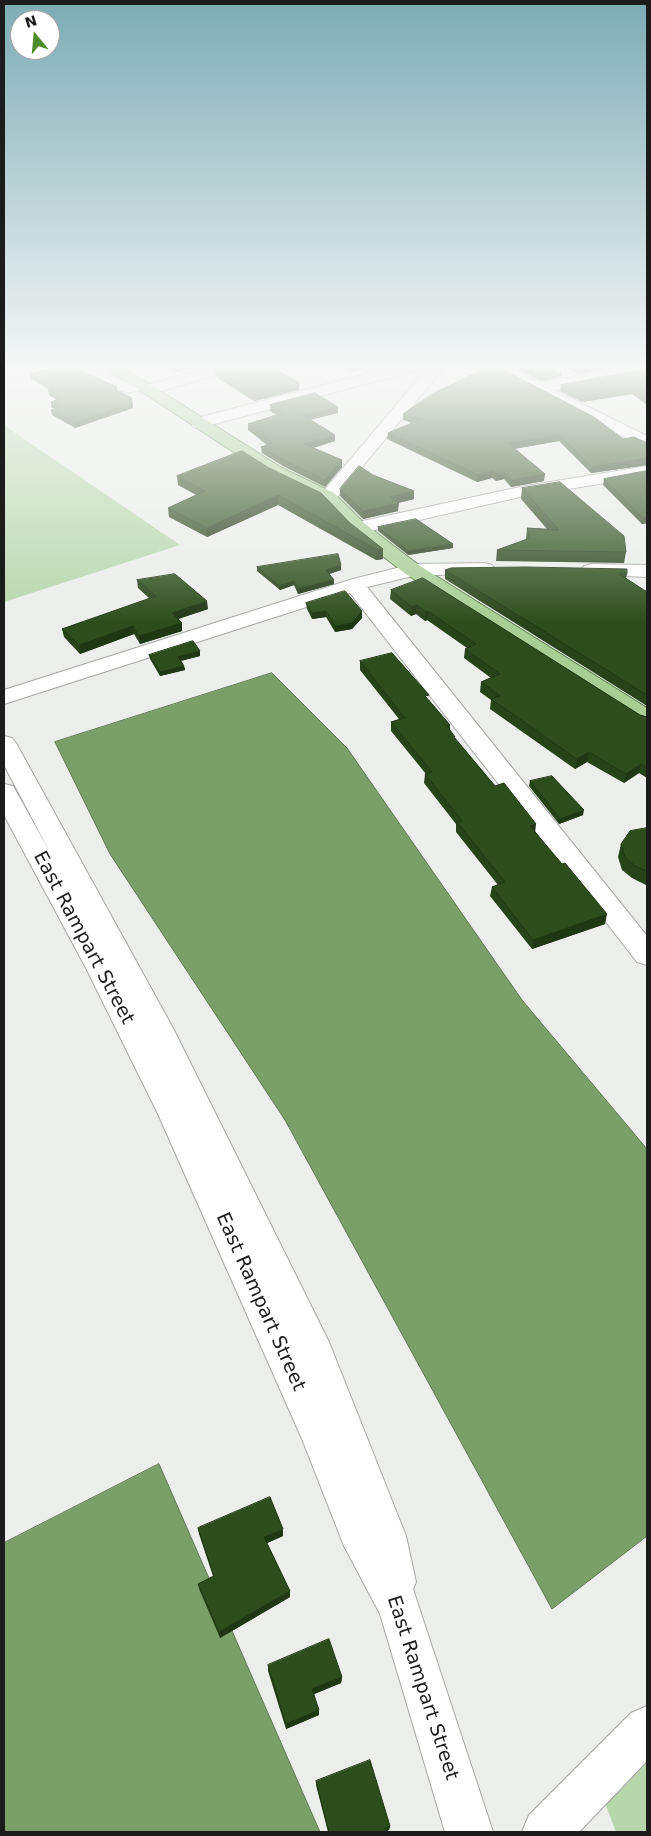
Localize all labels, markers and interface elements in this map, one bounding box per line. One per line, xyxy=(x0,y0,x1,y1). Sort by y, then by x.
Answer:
north arrow xyxy=(10,10,60,60)
text: N xyxy=(23,12,39,31)
street label: East Rampart Street xyxy=(28,848,138,1028)
street label: East Rampart Street xyxy=(210,1209,310,1395)
street label: East Rampart Street xyxy=(381,1593,463,1783)

